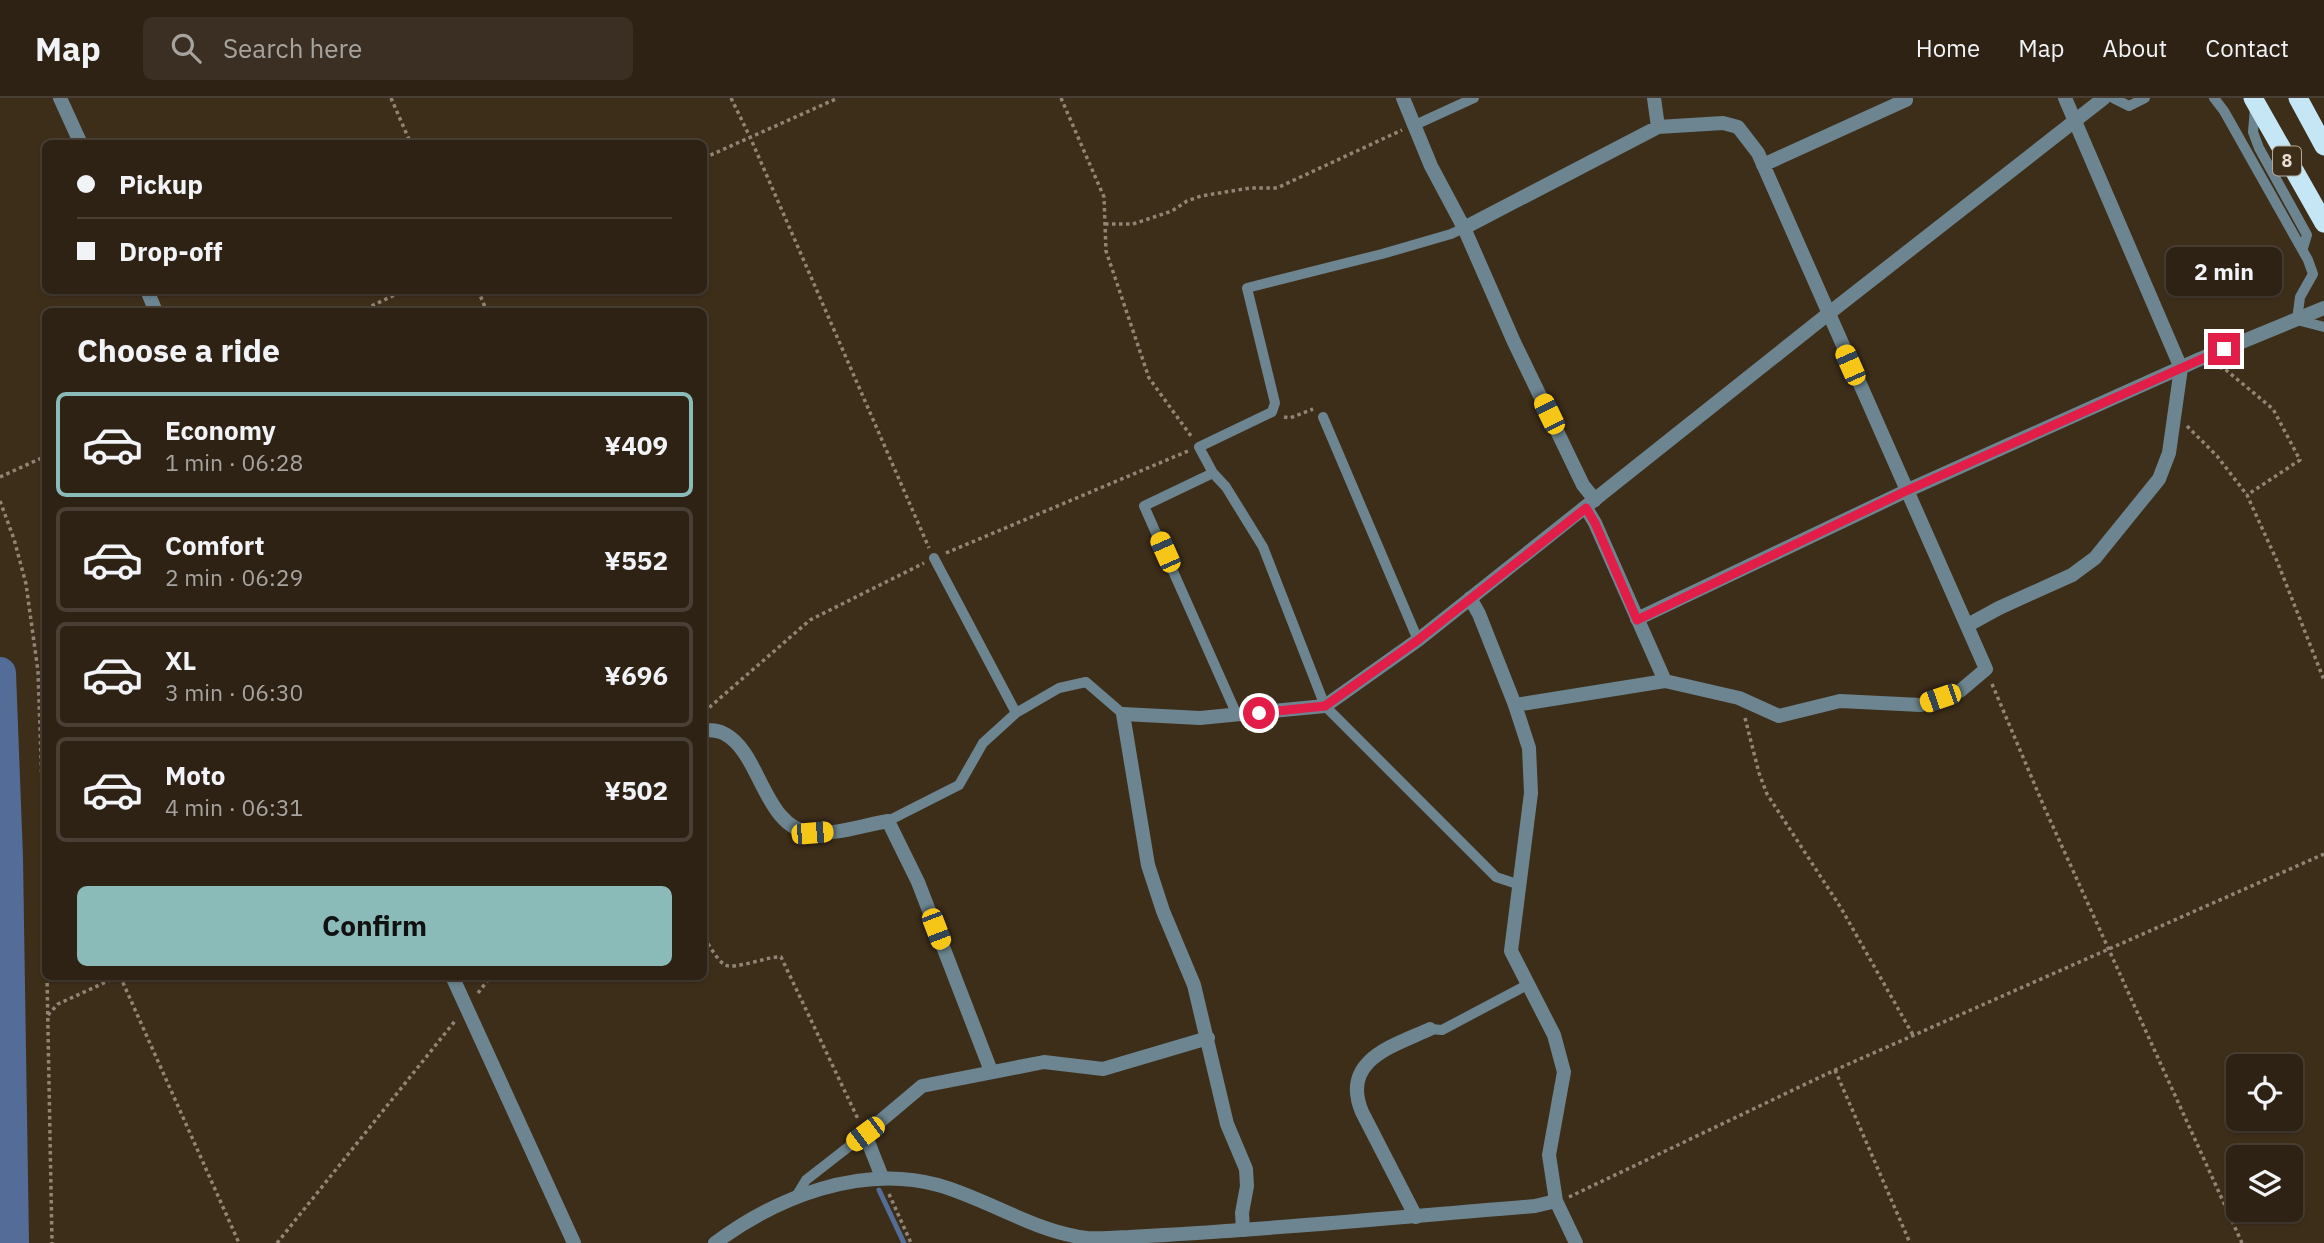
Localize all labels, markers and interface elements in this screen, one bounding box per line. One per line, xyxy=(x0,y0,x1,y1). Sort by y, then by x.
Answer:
search box xyxy=(143,17,633,80)
text: Map xyxy=(35,27,101,70)
icon: search xyxy=(167,29,205,67)
text: Search here xyxy=(223,31,362,65)
text: Home xyxy=(1916,32,1980,64)
text: Map xyxy=(2018,32,2064,64)
text: About xyxy=(2102,32,2167,64)
text: Contact xyxy=(2205,32,2289,64)
road number: 8 xyxy=(2273,146,2301,176)
text: Pickup xyxy=(119,167,203,201)
text: Drop-off xyxy=(119,234,222,268)
callout: 2 min xyxy=(2166,247,2282,296)
text: 2 min xyxy=(2194,256,2254,286)
text: Choose a ride xyxy=(77,329,280,371)
route end xyxy=(2208,333,2240,365)
car xyxy=(1832,342,1869,388)
car xyxy=(1531,391,1568,437)
icon: car xyxy=(81,413,144,476)
text: Economy xyxy=(165,413,276,447)
text: ¥409 xyxy=(604,428,668,462)
text: 1 min · 06:28 xyxy=(165,447,303,477)
icon: car xyxy=(81,528,144,591)
text: Comfort xyxy=(165,528,264,562)
car xyxy=(1147,529,1184,575)
text: ¥552 xyxy=(604,543,668,577)
text: 2 min · 06:29 xyxy=(165,562,303,592)
icon: car xyxy=(81,643,144,706)
text: XL xyxy=(165,643,196,677)
text: ¥696 xyxy=(604,658,668,692)
text: 3 min · 06:30 xyxy=(165,677,303,707)
car xyxy=(1917,681,1964,715)
route start xyxy=(1243,697,1275,729)
icon: car xyxy=(81,758,144,821)
text: Moto xyxy=(165,758,225,792)
text: ¥502 xyxy=(604,773,668,807)
text: 4 min · 06:31 xyxy=(165,792,303,822)
car xyxy=(791,821,834,845)
button: Confirm xyxy=(77,886,672,966)
car xyxy=(919,906,954,952)
map controls xyxy=(2226,1054,2303,1222)
button: locate xyxy=(2226,1054,2303,1131)
car xyxy=(842,1113,889,1155)
button: layers xyxy=(2226,1145,2303,1222)

